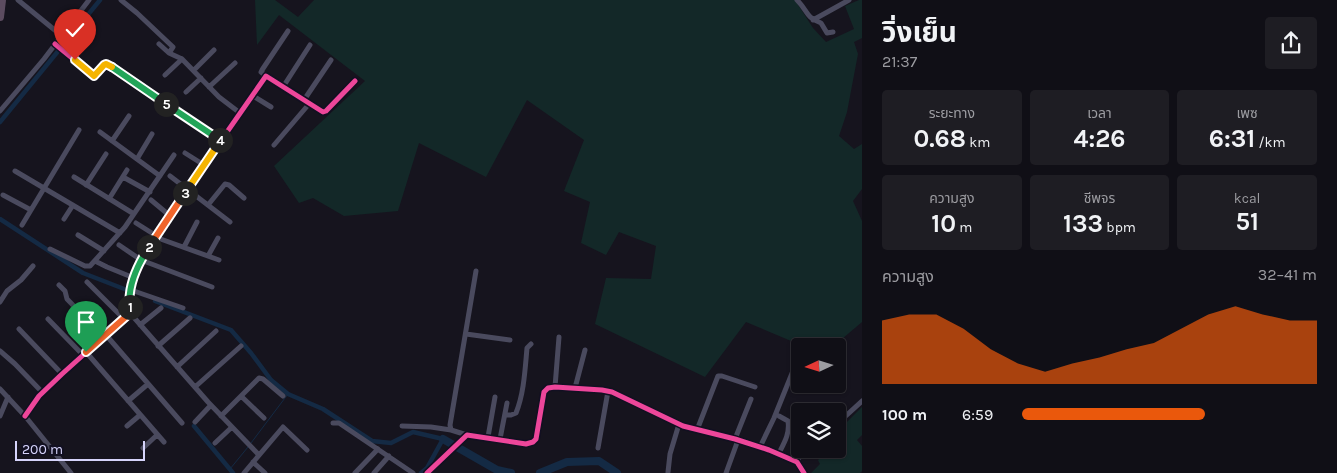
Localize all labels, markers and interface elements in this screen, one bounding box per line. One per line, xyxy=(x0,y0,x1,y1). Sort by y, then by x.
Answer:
pin xyxy=(54,9,96,60)
icon: check xyxy=(61,16,89,44)
text: วิ่งเย็น xyxy=(882,16,957,49)
button: share xyxy=(1265,17,1317,69)
text: 21:37 xyxy=(882,52,917,71)
pin: 5 xyxy=(154,92,178,116)
text: 5 xyxy=(162,96,171,113)
text: ระยะทาง xyxy=(929,105,975,122)
text: เวลา xyxy=(1087,105,1112,122)
text: เพซ xyxy=(1236,105,1258,122)
text: 0.68 xyxy=(913,124,966,153)
text: 4:26 xyxy=(1074,124,1125,153)
text: 6:31 xyxy=(1209,124,1255,153)
pin: 4 xyxy=(208,128,232,152)
text: 4 xyxy=(216,132,225,149)
text: km xyxy=(966,134,990,151)
text: /km xyxy=(1255,134,1286,151)
pin: 3 xyxy=(172,180,198,206)
text: 3 xyxy=(181,185,190,202)
text: ความสูง xyxy=(929,190,974,207)
text: ชีพจร xyxy=(1084,190,1115,207)
text: kcal xyxy=(1234,190,1261,207)
text: 51 xyxy=(1235,207,1259,236)
text: 10 xyxy=(931,209,956,238)
text: 133 xyxy=(1063,209,1103,238)
text: m xyxy=(956,219,972,236)
text: bpm xyxy=(1103,219,1136,236)
pin: 2 xyxy=(136,234,162,260)
text: 2 xyxy=(145,239,154,256)
text: 32–41 m xyxy=(1258,265,1317,284)
text: ความสูง xyxy=(882,267,934,286)
pin: 1 xyxy=(118,294,142,320)
text: 1 xyxy=(128,299,133,316)
pin xyxy=(65,301,107,352)
icon: arrive xyxy=(72,308,100,336)
north arrow xyxy=(791,338,846,392)
map controls xyxy=(791,338,846,458)
button: layers xyxy=(791,403,846,458)
text: 100 m xyxy=(882,405,927,424)
text: 6:59 xyxy=(962,405,993,424)
scale bar xyxy=(15,438,145,461)
text: 200 m xyxy=(22,441,63,458)

